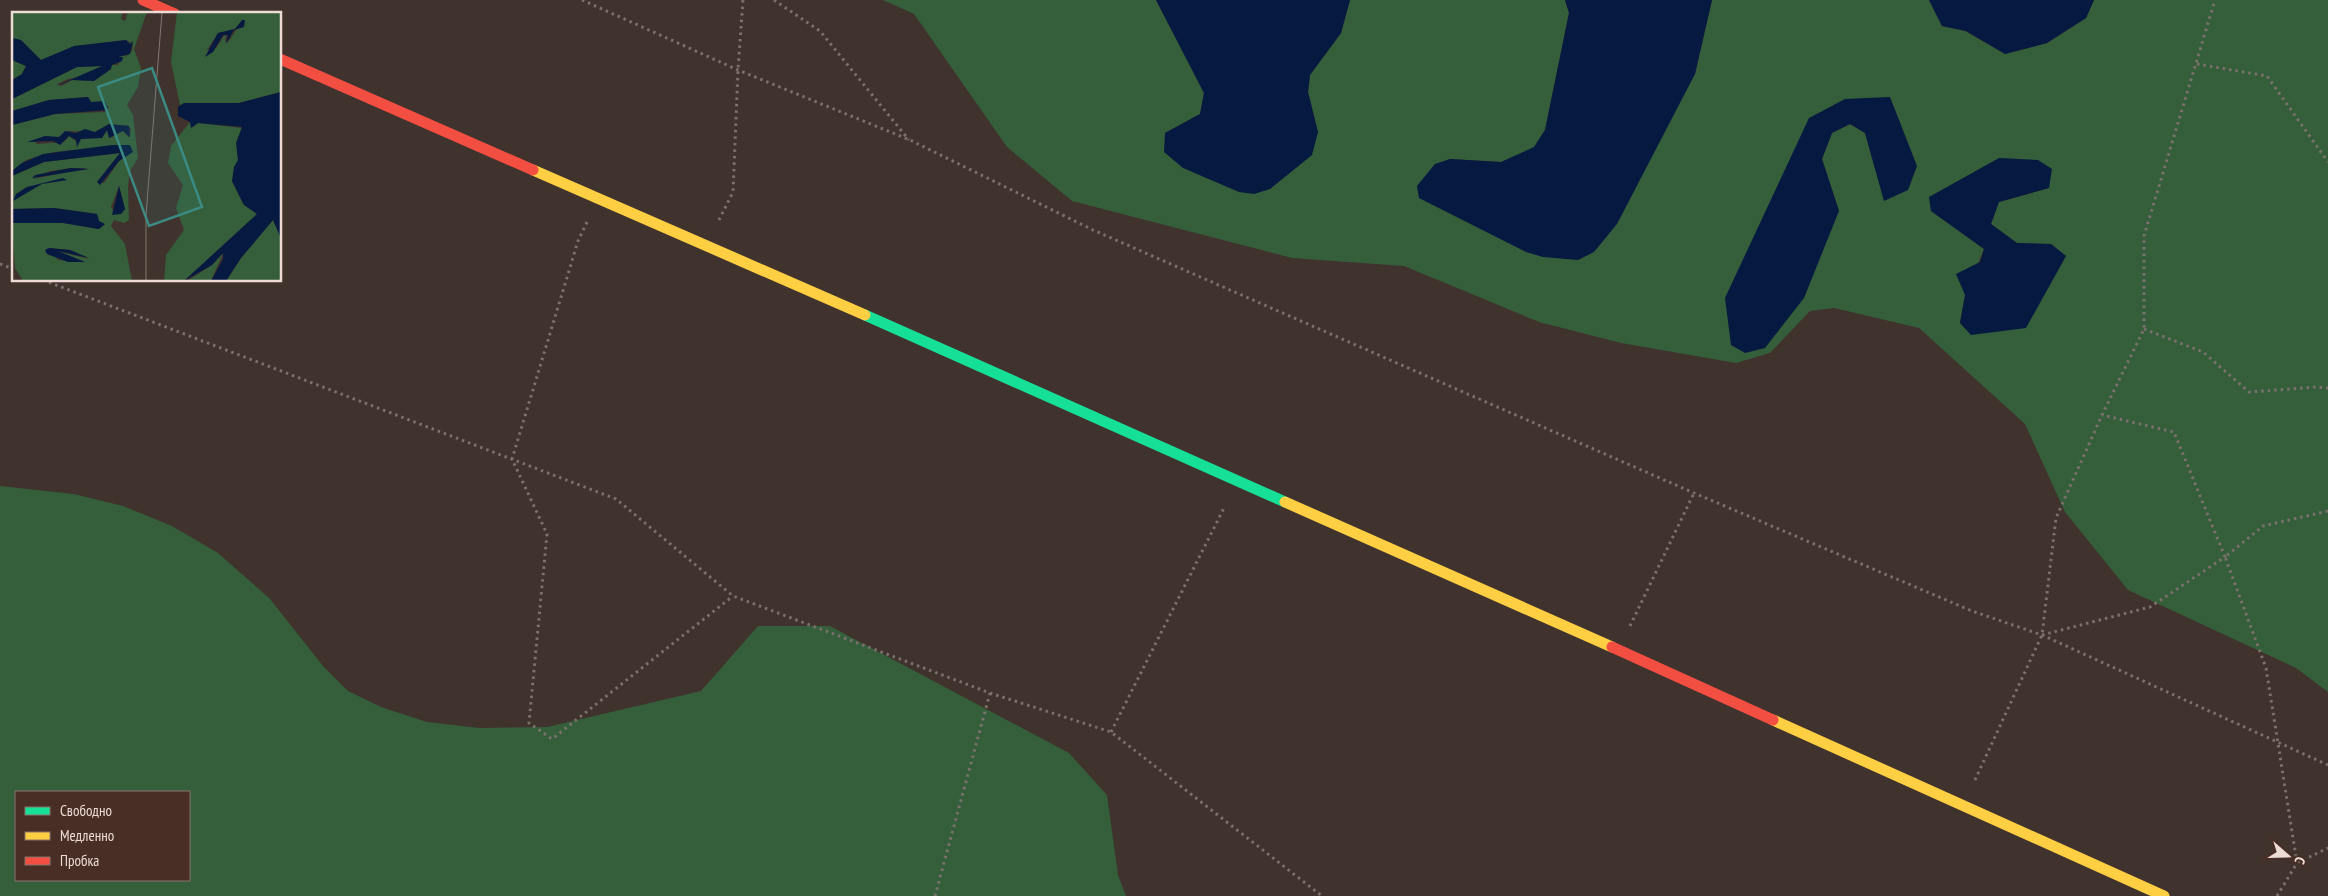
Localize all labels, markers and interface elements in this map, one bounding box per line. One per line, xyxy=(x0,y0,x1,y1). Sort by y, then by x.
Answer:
inset map xyxy=(12,12,281,281)
legend xyxy=(15,791,190,881)
text: Свободно xyxy=(60,801,112,820)
text: Медленно xyxy=(60,826,114,845)
north arrow xyxy=(2263,831,2313,881)
text: Пробка xyxy=(60,851,99,870)
text: С xyxy=(2290,854,2310,867)

